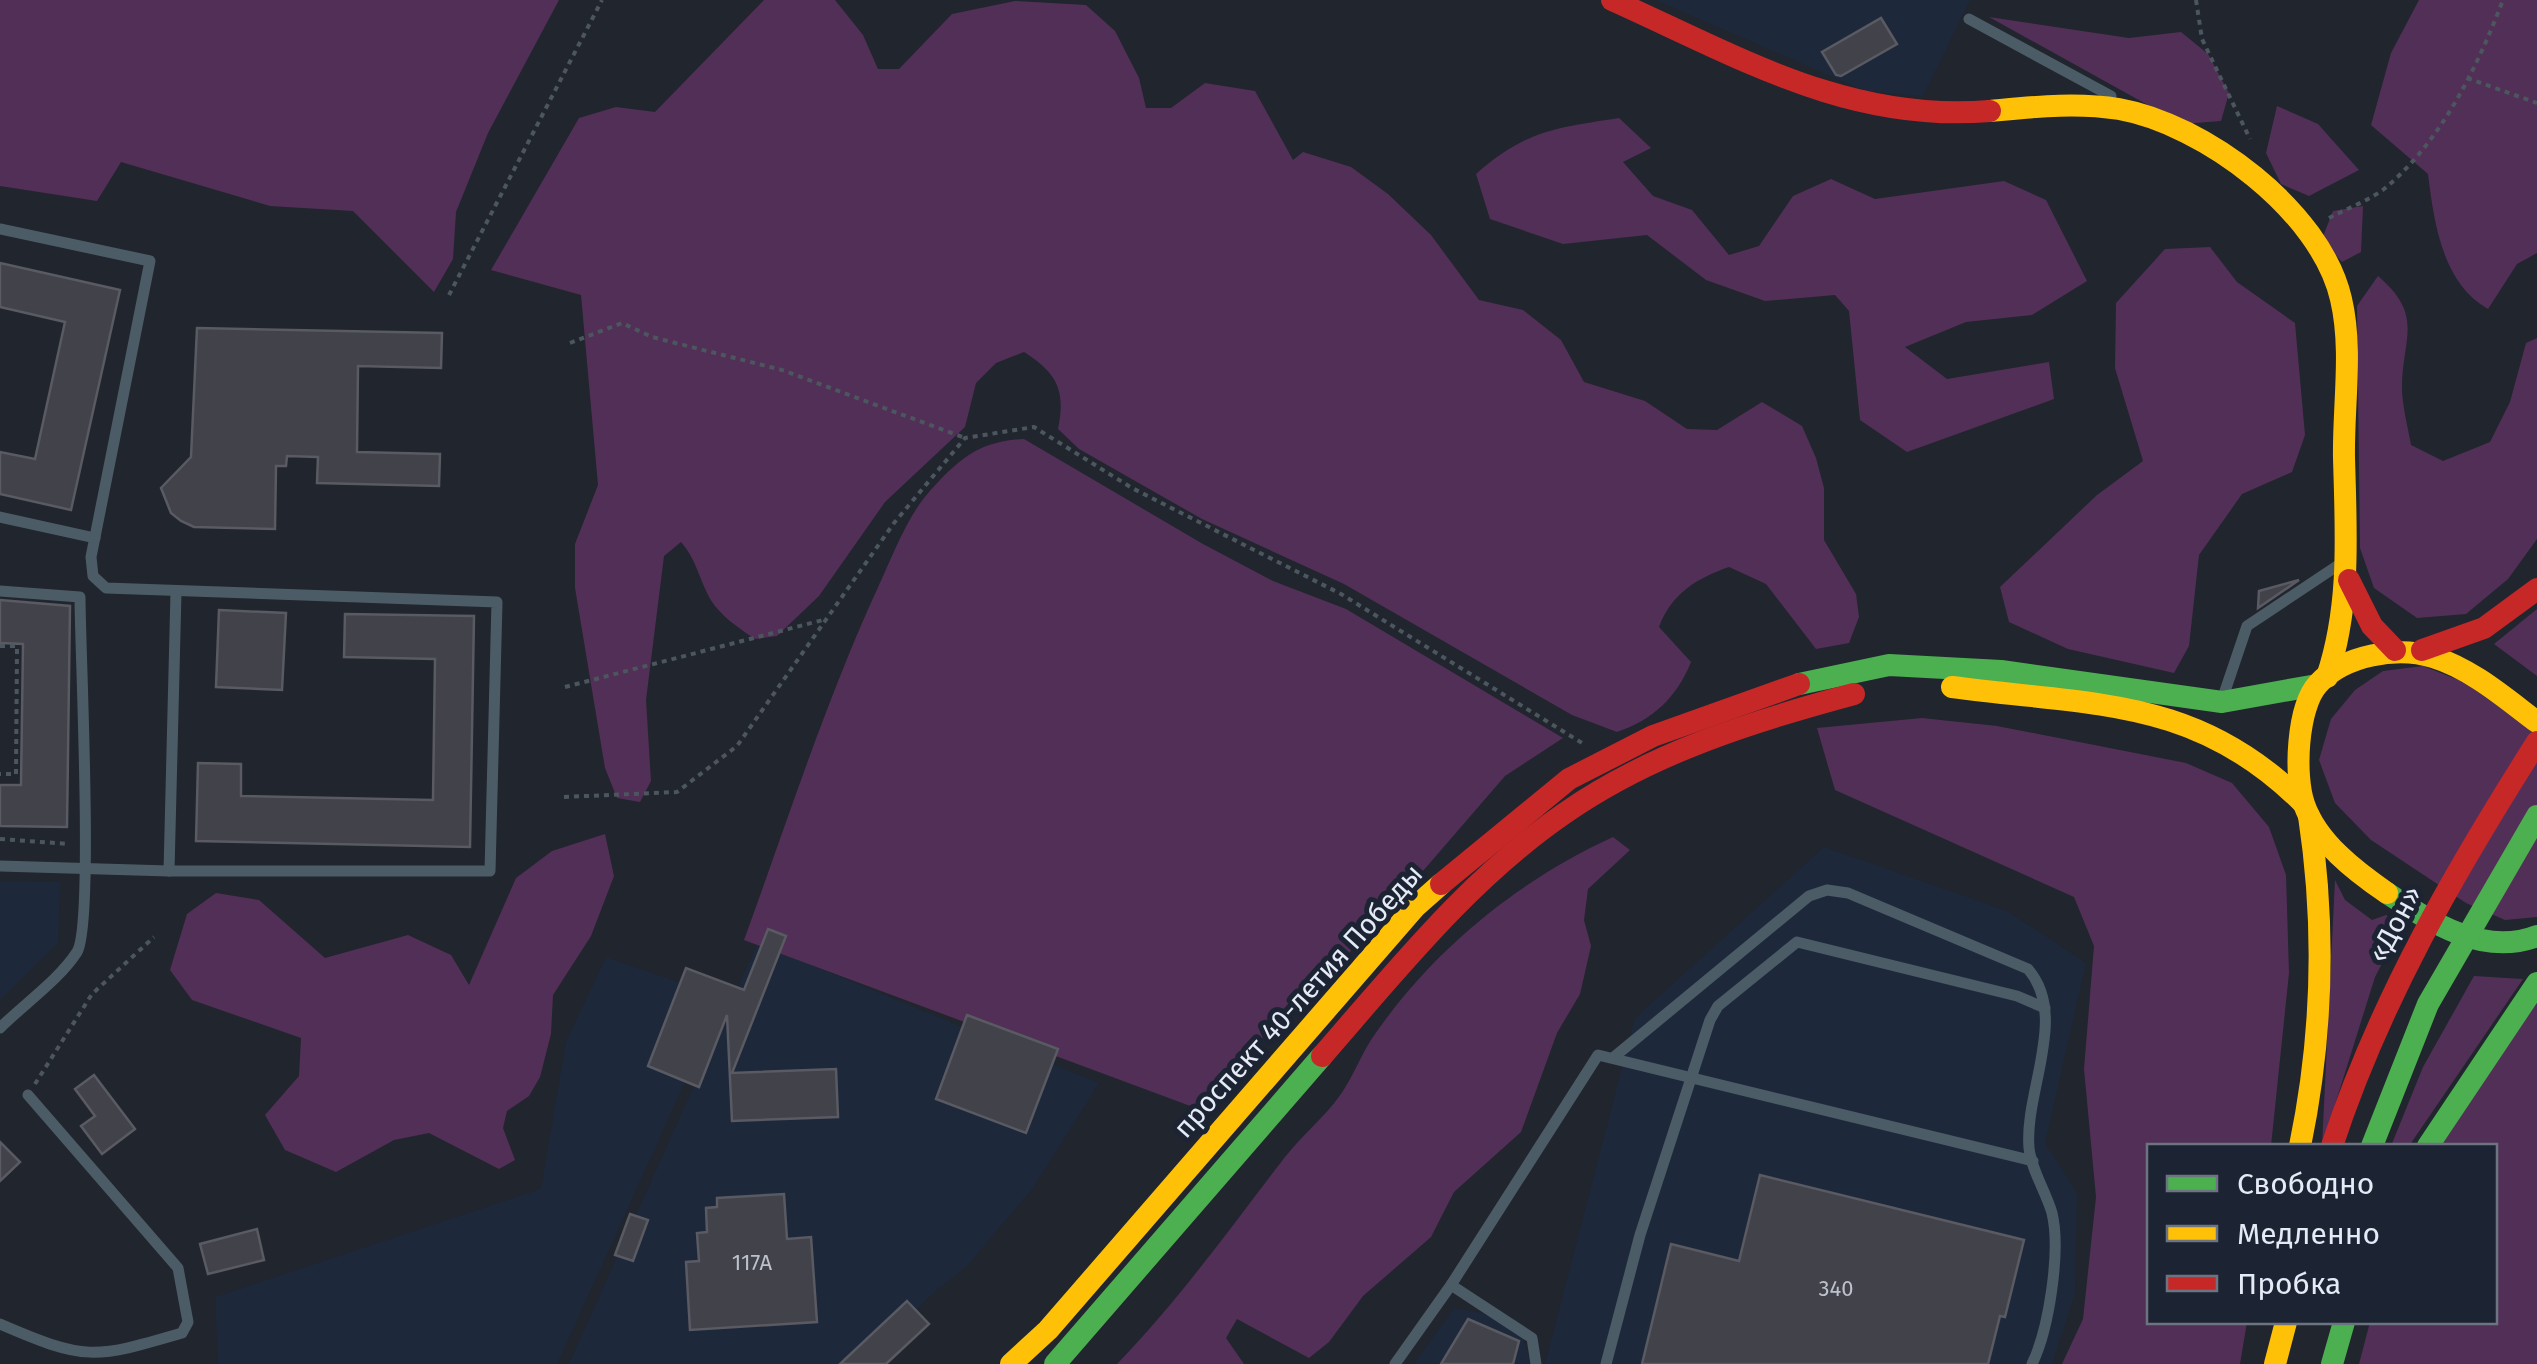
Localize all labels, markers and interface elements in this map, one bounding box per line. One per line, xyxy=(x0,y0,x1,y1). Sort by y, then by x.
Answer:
street label: проспект 40-летия Победы xyxy=(1167,858,1429,1144)
street label: «Дон» xyxy=(2361,880,2429,968)
legend xyxy=(2147,1144,2497,1324)
text: Свободно xyxy=(2237,1166,2374,1202)
text: Медленно xyxy=(2237,1216,2380,1252)
house number: 117А xyxy=(732,1249,773,1276)
text: Пробка xyxy=(2237,1266,2341,1302)
house number: 340 xyxy=(1819,1275,1853,1302)

